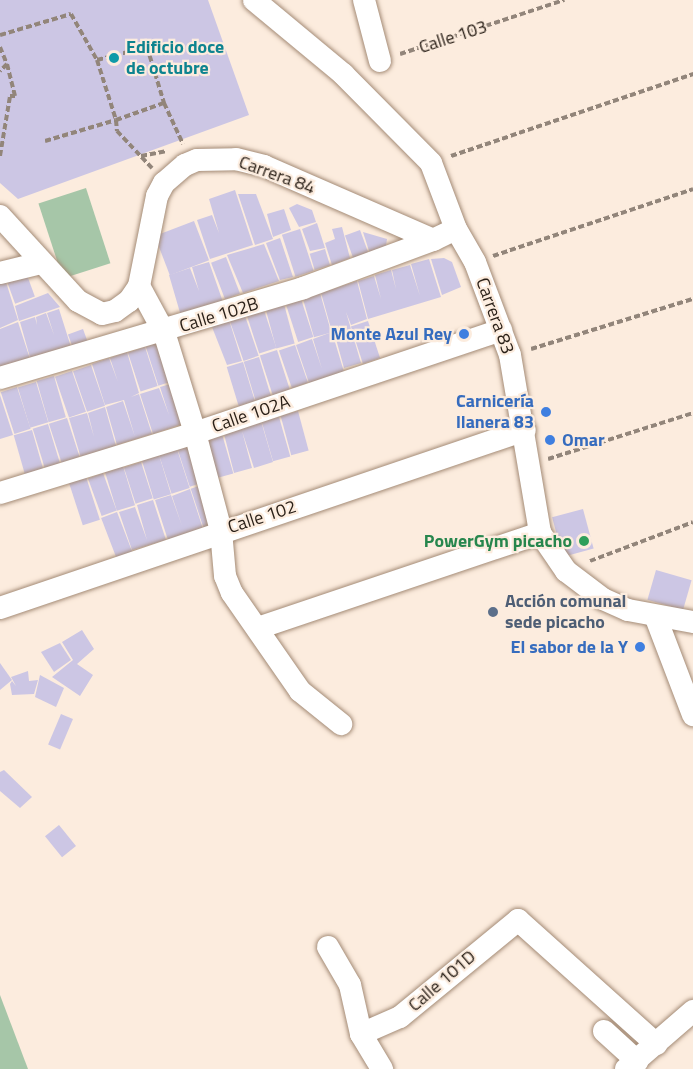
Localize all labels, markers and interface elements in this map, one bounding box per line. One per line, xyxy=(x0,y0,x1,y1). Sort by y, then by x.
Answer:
street label: Calle 103 xyxy=(416,16,490,58)
place label: Edificio doce de octubre xyxy=(126,37,224,80)
marker: Edificio doce de octubre xyxy=(107,51,121,65)
street label: Carrera 84 xyxy=(236,151,318,199)
street label: Carrera 83 xyxy=(471,275,519,357)
street label: Calle 102B xyxy=(177,293,261,337)
place label: Monte Azul Rey xyxy=(331,323,452,345)
marker: Monte Azul Rey xyxy=(457,327,471,341)
street label: Calle 102A xyxy=(209,391,293,437)
place label: Carnicería llanera 83 xyxy=(456,391,534,434)
marker: Carnicería llanera 83 xyxy=(539,405,553,419)
place label: Omar xyxy=(562,429,605,451)
marker: Omar xyxy=(543,433,557,447)
street label: Calle 102 xyxy=(225,496,299,538)
place label: PowerGym picacho xyxy=(424,530,572,552)
marker: PowerGym picacho xyxy=(577,534,591,548)
place label: Acción comunal sede picacho xyxy=(505,591,626,634)
marker: Acción comunal sede picacho xyxy=(486,605,500,619)
place label: El sabor de la Y xyxy=(510,636,628,658)
marker: El sabor de la Y xyxy=(633,640,647,654)
street label: Calle 101D xyxy=(404,946,480,1016)

